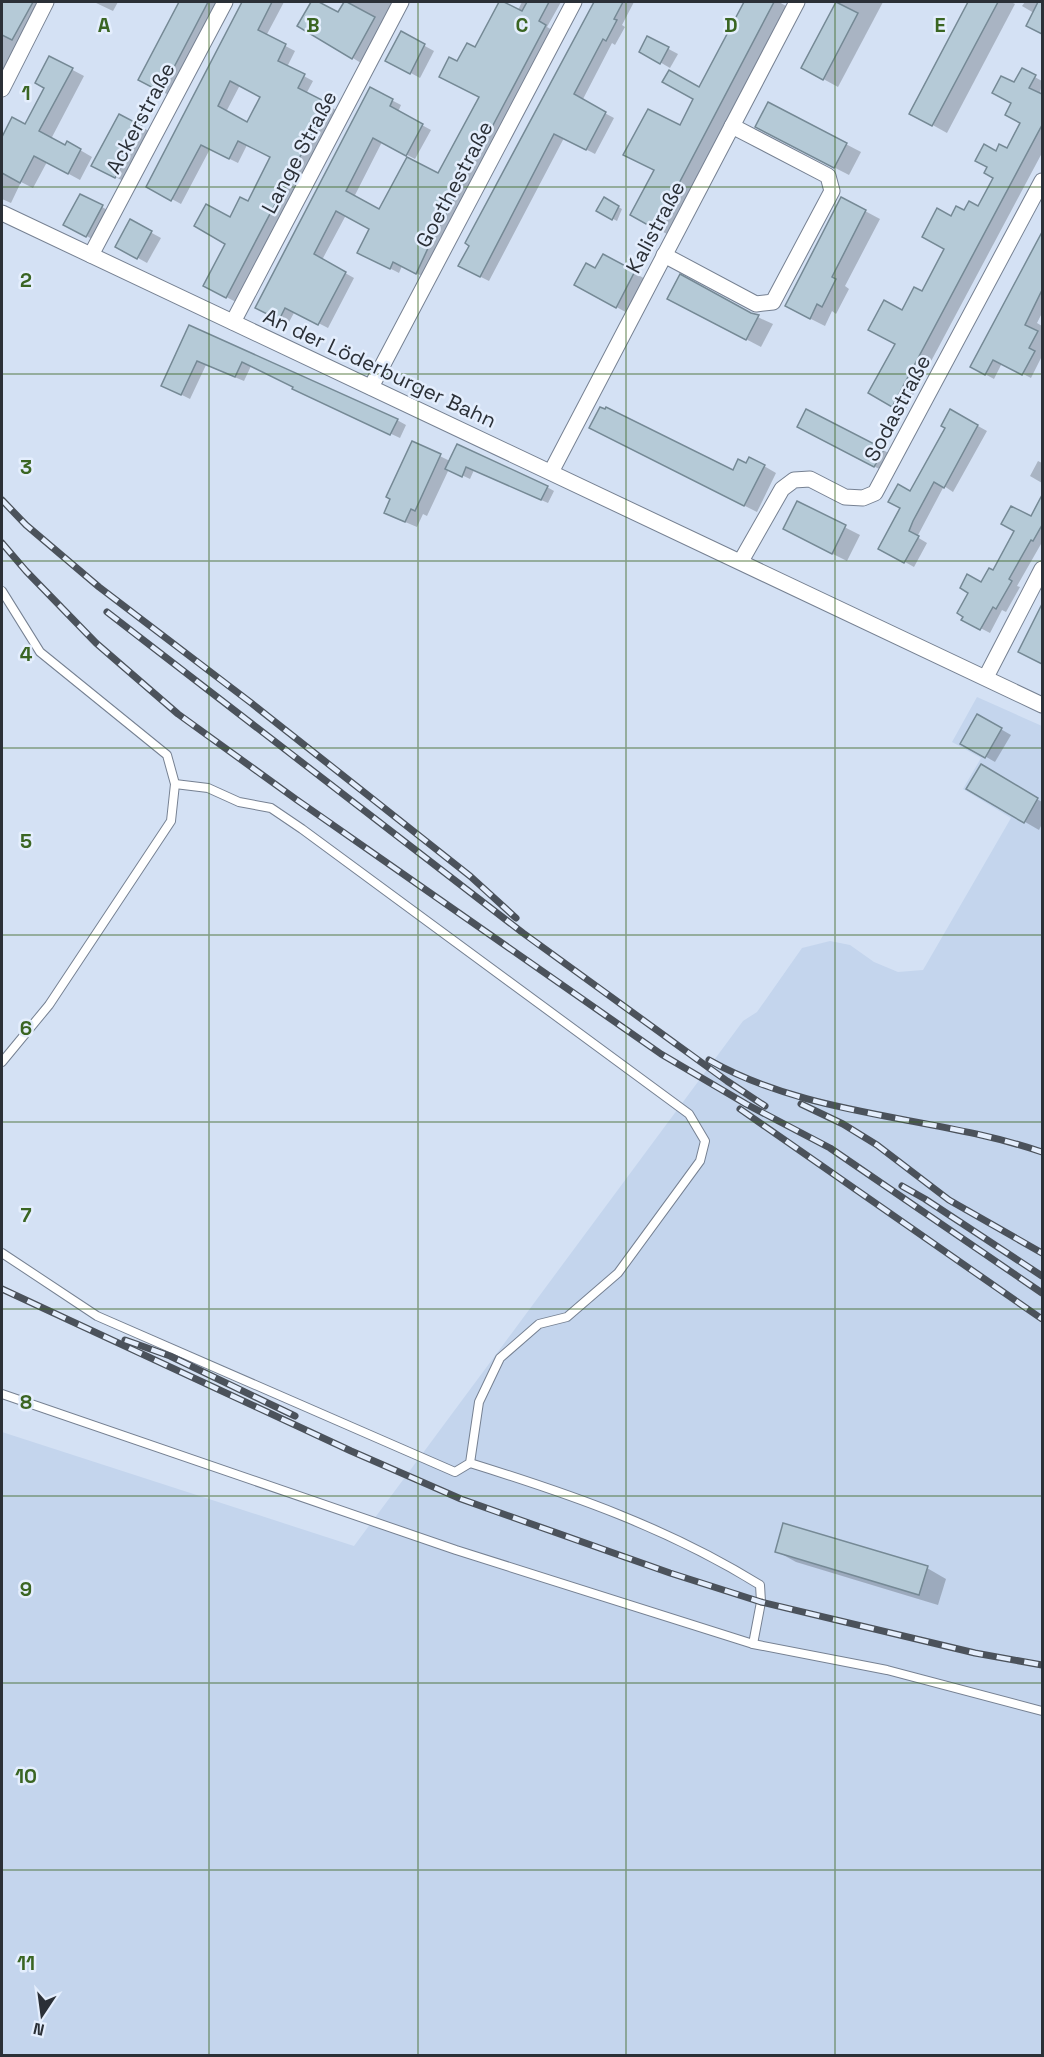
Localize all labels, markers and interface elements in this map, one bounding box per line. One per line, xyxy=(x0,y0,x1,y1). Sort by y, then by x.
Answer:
text: A xyxy=(98,12,111,38)
text: B xyxy=(306,12,320,38)
text: C xyxy=(516,12,529,38)
text: D xyxy=(724,12,738,38)
text: E xyxy=(934,12,946,38)
street label: Ackerstraße xyxy=(99,58,181,178)
text: 1 xyxy=(21,80,31,106)
street label: Lange Straße xyxy=(255,86,343,218)
street label: Goethestraße xyxy=(409,116,499,252)
street label: Kalistraße xyxy=(619,176,691,278)
text: 2 xyxy=(20,267,32,293)
street label: An der Löderburger Bahn xyxy=(259,302,501,434)
street label: Sodastraße xyxy=(858,350,936,466)
text: 3 xyxy=(20,454,32,480)
text: 4 xyxy=(20,641,33,667)
text: 5 xyxy=(20,828,32,854)
text: 6 xyxy=(20,1015,32,1041)
text: 7 xyxy=(20,1202,32,1228)
text: 8 xyxy=(20,1389,32,1415)
text: 9 xyxy=(20,1576,32,1602)
text: 10 xyxy=(15,1763,37,1789)
text: 11 xyxy=(17,1950,35,1976)
north arrow xyxy=(12,1985,72,2045)
text: N xyxy=(31,2018,46,2041)

